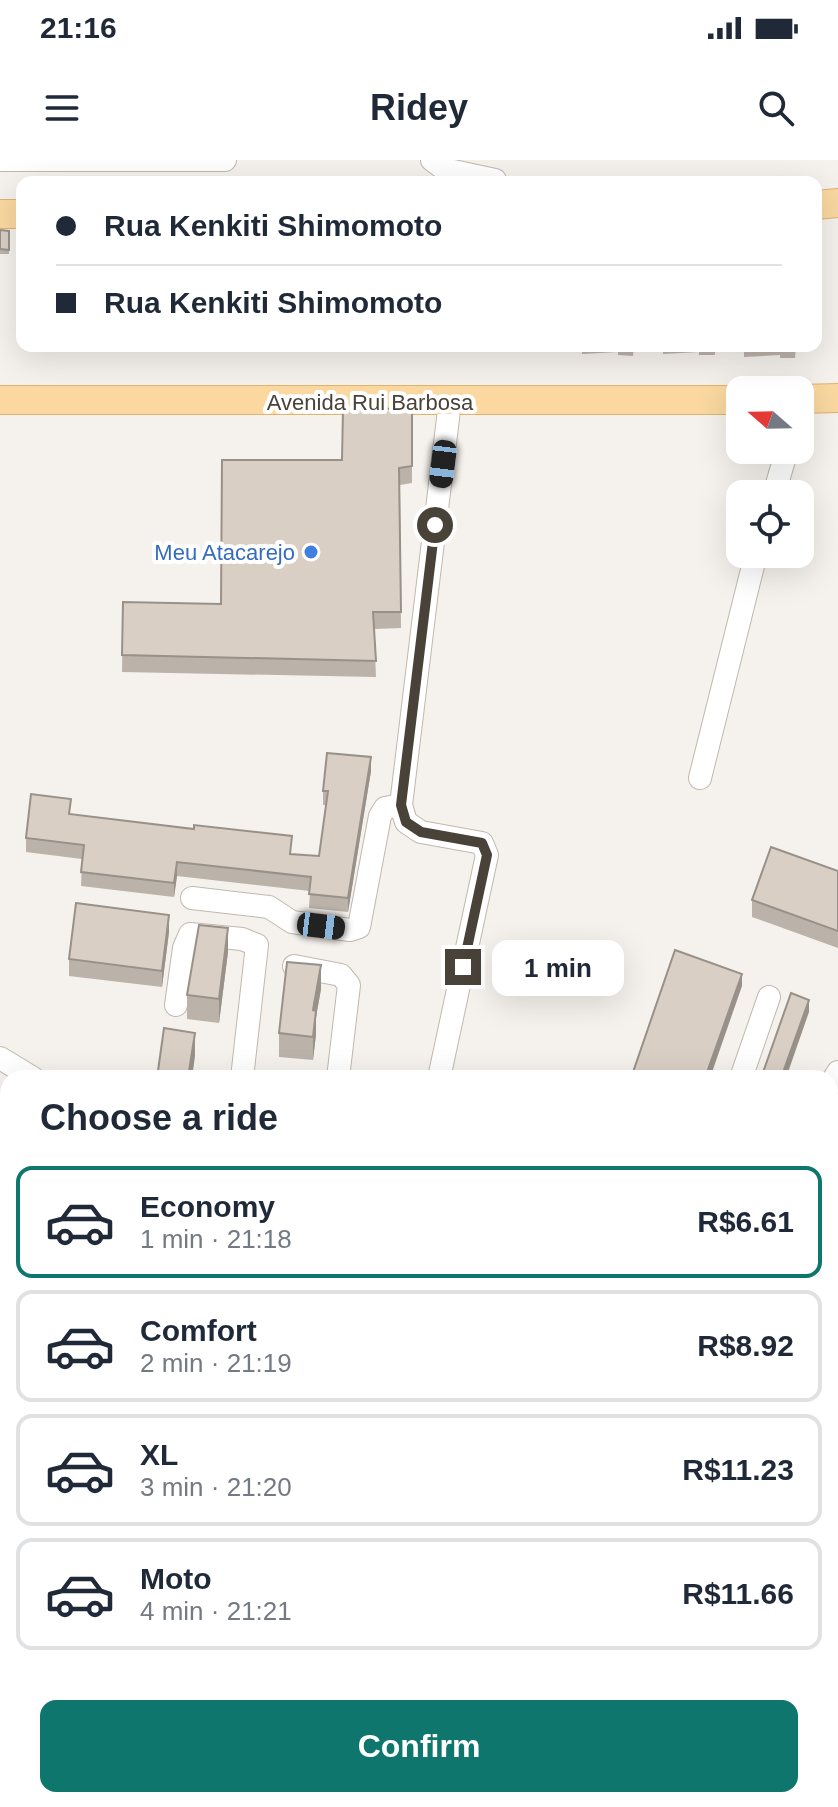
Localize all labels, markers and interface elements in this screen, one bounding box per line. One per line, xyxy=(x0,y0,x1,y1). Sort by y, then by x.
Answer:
text: 21:16 xyxy=(40,11,117,44)
icon: menu xyxy=(40,86,84,130)
icon: search xyxy=(754,86,798,130)
text: Ridey xyxy=(370,87,468,128)
text: Rua Kenkiti Shimomoto xyxy=(104,209,442,242)
text: Rua Kenkiti Shimomoto xyxy=(104,286,442,319)
north arrow xyxy=(726,376,814,464)
map controls xyxy=(726,376,814,568)
street label: Avenida Rui Barbosa xyxy=(267,390,474,415)
car xyxy=(428,439,458,489)
button: locate xyxy=(726,480,814,568)
route start xyxy=(417,507,453,543)
place label: Meu Atacarejo xyxy=(154,540,295,565)
marker: Meu Atacarejo xyxy=(302,543,320,561)
car xyxy=(296,911,346,941)
callout: 1 min xyxy=(491,939,623,995)
route end xyxy=(445,949,481,985)
text: 1 min xyxy=(524,953,592,983)
text: Choose a ride xyxy=(40,1097,278,1138)
icon: car xyxy=(44,1186,116,1258)
text: Economy xyxy=(140,1190,275,1223)
text: R$6.61 xyxy=(697,1205,794,1238)
text: 1 min · 21:18 xyxy=(140,1224,292,1254)
icon: car xyxy=(44,1310,116,1382)
text: Comfort xyxy=(140,1314,257,1347)
text: R$8.92 xyxy=(697,1329,794,1362)
text: 2 min · 21:19 xyxy=(140,1348,292,1378)
icon: car xyxy=(44,1434,116,1506)
text: XL xyxy=(140,1438,178,1471)
text: R$11.23 xyxy=(682,1453,794,1486)
text: 3 min · 21:20 xyxy=(140,1472,292,1502)
icon: car xyxy=(44,1558,116,1630)
text: Moto xyxy=(140,1562,212,1595)
text: R$11.66 xyxy=(682,1577,794,1610)
text: 4 min · 21:21 xyxy=(140,1596,292,1626)
button: Confirm xyxy=(40,1700,798,1792)

